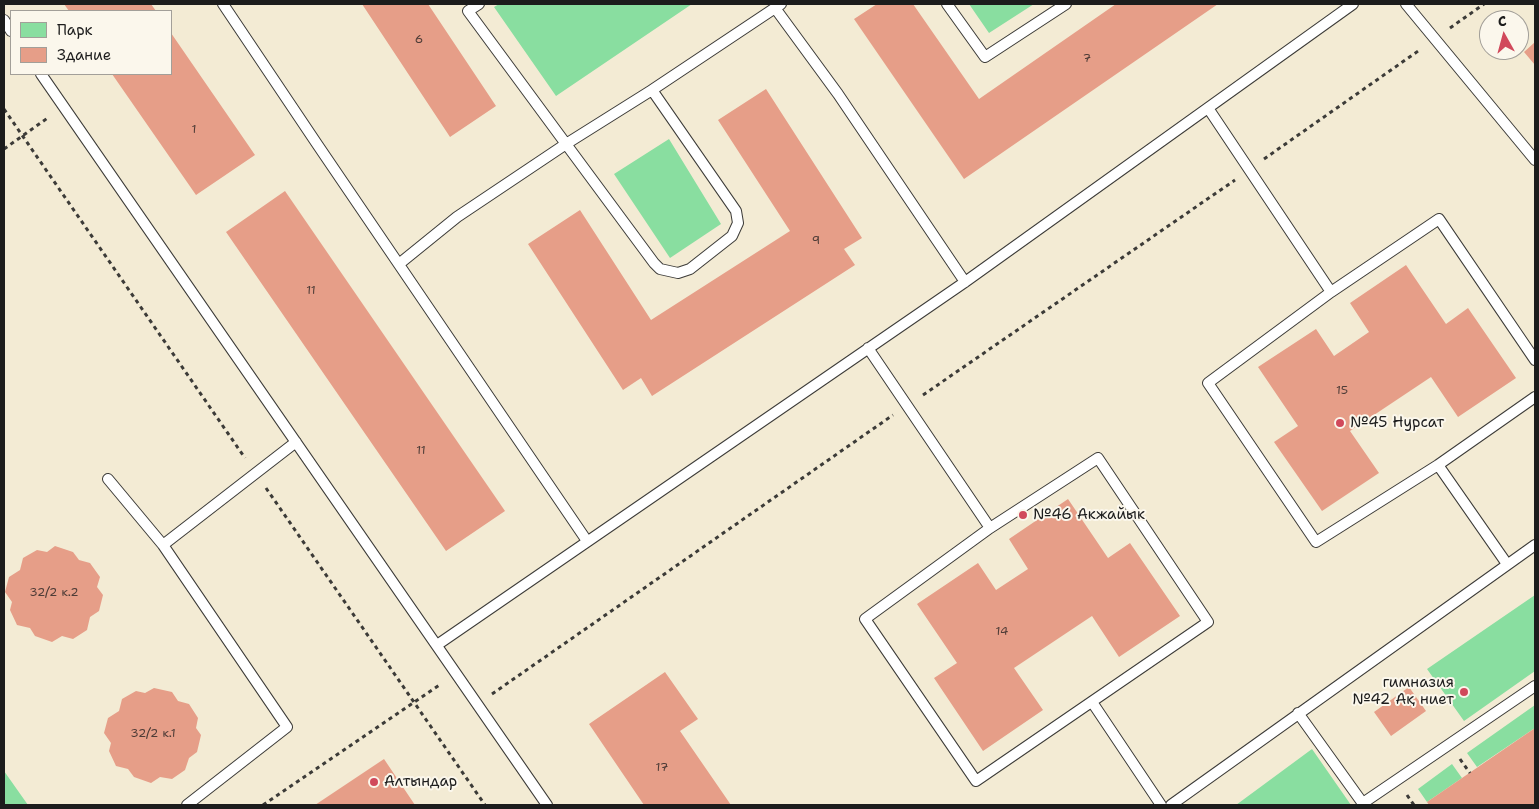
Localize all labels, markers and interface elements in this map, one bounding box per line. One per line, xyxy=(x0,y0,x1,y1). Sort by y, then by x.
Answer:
legend xyxy=(10,10,172,75)
north arrow xyxy=(1479,10,1529,60)
text: С xyxy=(1497,12,1508,31)
text: Парк xyxy=(57,20,93,40)
house number: 6 xyxy=(415,33,423,47)
text: Здание xyxy=(57,45,111,65)
house number: 7 xyxy=(1083,52,1091,66)
house number: 1 xyxy=(191,123,197,137)
house number: 9 xyxy=(812,234,820,248)
house number: 11 xyxy=(306,284,316,298)
house number: 15 xyxy=(1336,384,1348,398)
place label: №45 Нурсат xyxy=(1350,414,1444,432)
marker: №45 Нурсат xyxy=(1334,417,1346,429)
house number: 11 xyxy=(416,444,426,458)
place label: №46 Акжайык xyxy=(1033,506,1145,524)
marker: №46 Акжайык xyxy=(1017,509,1029,521)
house number: 32/2 к.2 xyxy=(29,586,79,600)
house number: 14 xyxy=(996,625,1008,639)
place label: гимназия №42 Ақ ниет xyxy=(1352,674,1454,709)
marker: гимназия №42 Ақ ниет xyxy=(1458,686,1470,698)
house number: 32/2 к.1 xyxy=(130,727,176,741)
house number: 17 xyxy=(656,761,668,775)
place label: Алтындар xyxy=(384,773,457,791)
marker: Алтындар xyxy=(368,776,380,788)

